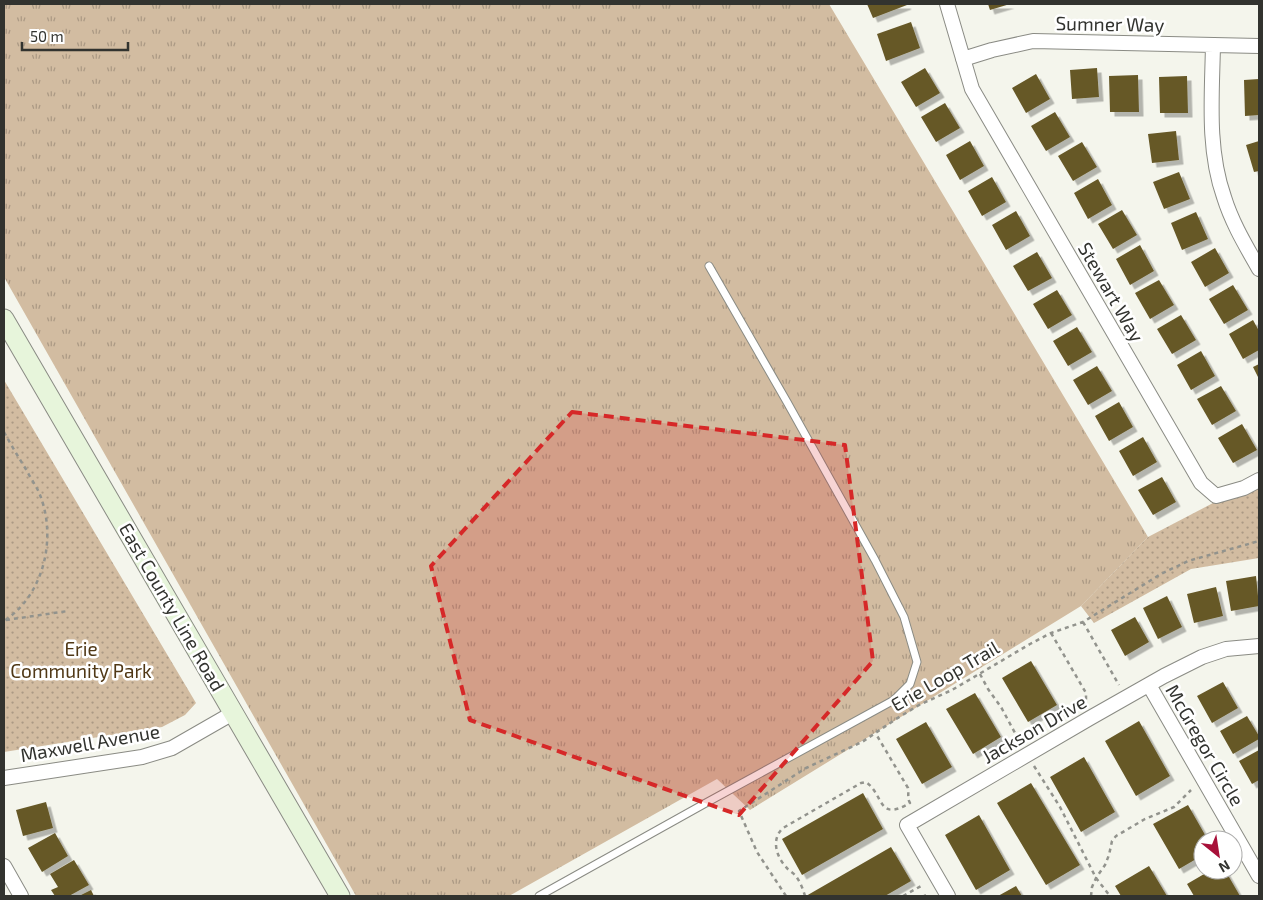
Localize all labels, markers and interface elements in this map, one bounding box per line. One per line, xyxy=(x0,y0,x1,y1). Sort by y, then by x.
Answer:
street label: Sumner Way xyxy=(1055,11,1165,36)
scale bar xyxy=(22,20,129,52)
text: 50 m xyxy=(30,27,64,45)
street label: Stewart Way xyxy=(1074,238,1149,346)
street label: East County Line Road xyxy=(115,519,230,695)
street label: Erie Loop Trail xyxy=(887,635,1003,716)
park label: Erie Community Park xyxy=(10,637,152,682)
street label: McGregor Circle xyxy=(1161,680,1249,810)
street label: Jackson Drive xyxy=(977,689,1090,768)
street label: Maxwell Avenue xyxy=(18,719,161,766)
north arrow xyxy=(1193,830,1243,880)
text: N xyxy=(1216,857,1233,877)

